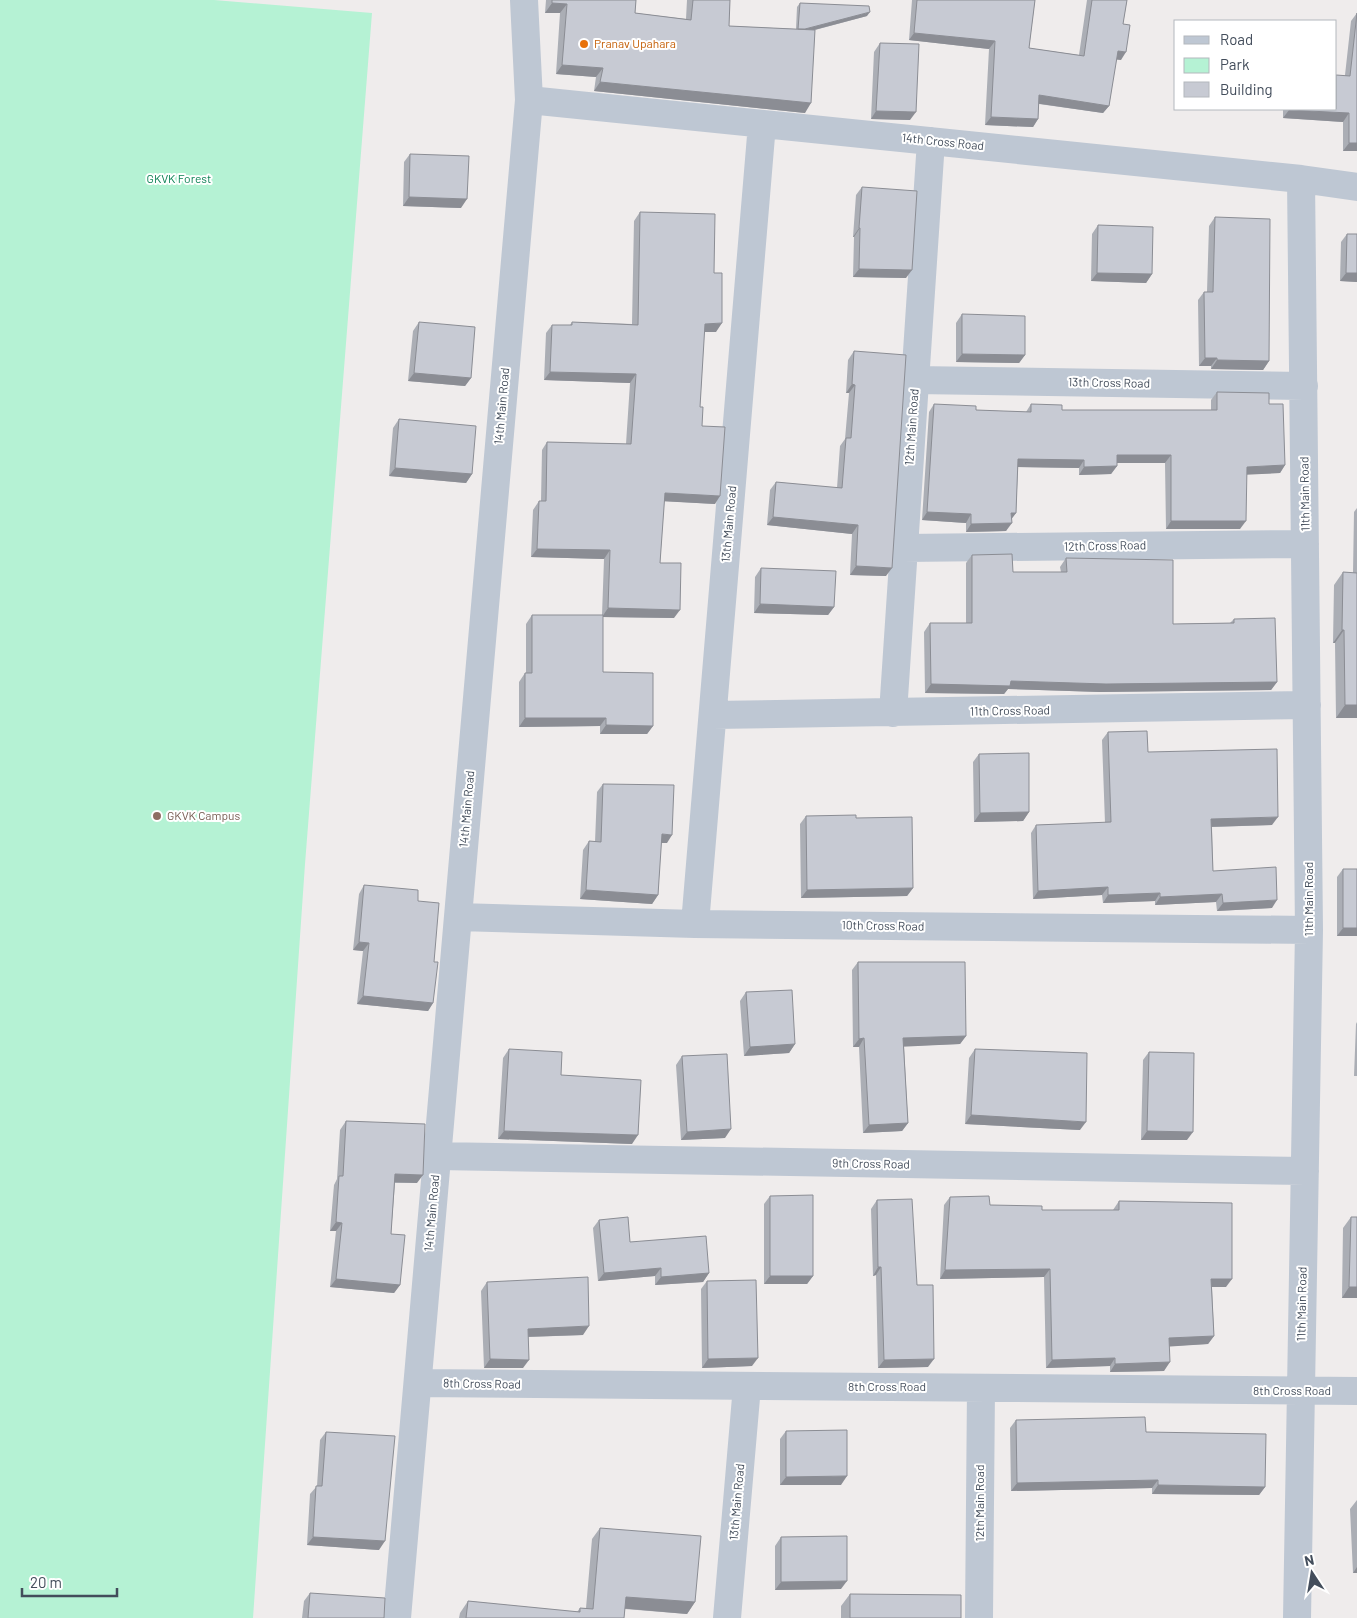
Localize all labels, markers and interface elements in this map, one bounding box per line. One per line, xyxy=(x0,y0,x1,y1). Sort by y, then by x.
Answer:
legend xyxy=(1174,20,1337,110)
text: Road xyxy=(1220,30,1253,48)
place label: Pranav Upahara xyxy=(594,36,676,50)
marker: Pranav Upahara xyxy=(578,38,590,50)
text: Park xyxy=(1220,55,1250,73)
text: Building xyxy=(1220,80,1273,98)
street label: 14th Cross Road xyxy=(901,130,985,152)
park label: GKVK Forest xyxy=(147,171,211,185)
street label: 14th Main Road xyxy=(491,367,511,445)
street label: 13th Cross Road xyxy=(1068,374,1150,390)
street label: 12th Main Road xyxy=(901,388,921,466)
street label: 11th Main Road xyxy=(1296,456,1312,532)
street label: 13th Main Road xyxy=(718,485,738,563)
street label: 12th Cross Road xyxy=(1064,537,1146,553)
street label: 11th Cross Road xyxy=(970,702,1050,718)
street label: 14th Main Road xyxy=(456,770,476,848)
place label: GKVK Campus xyxy=(167,808,240,822)
marker: GKVK Campus xyxy=(151,810,163,822)
street label: 11th Main Road xyxy=(1301,862,1315,936)
street label: 10th Cross Road xyxy=(842,917,924,933)
street label: 9th Cross Road xyxy=(832,1155,910,1171)
street label: 14th Main Road xyxy=(421,1174,441,1252)
street label: 11th Main Road xyxy=(1293,1266,1309,1342)
street label: 8th Cross Road xyxy=(443,1375,521,1391)
street label: 8th Cross Road xyxy=(848,1379,926,1393)
street label: 8th Cross Road xyxy=(1253,1383,1331,1397)
street label: 13th Main Road xyxy=(726,1463,746,1541)
street label: 12th Main Road xyxy=(972,1464,986,1542)
north arrow xyxy=(1287,1548,1337,1598)
text: N xyxy=(1303,1551,1316,1569)
scale bar xyxy=(22,1566,118,1598)
text: 20 m xyxy=(30,1573,62,1591)

